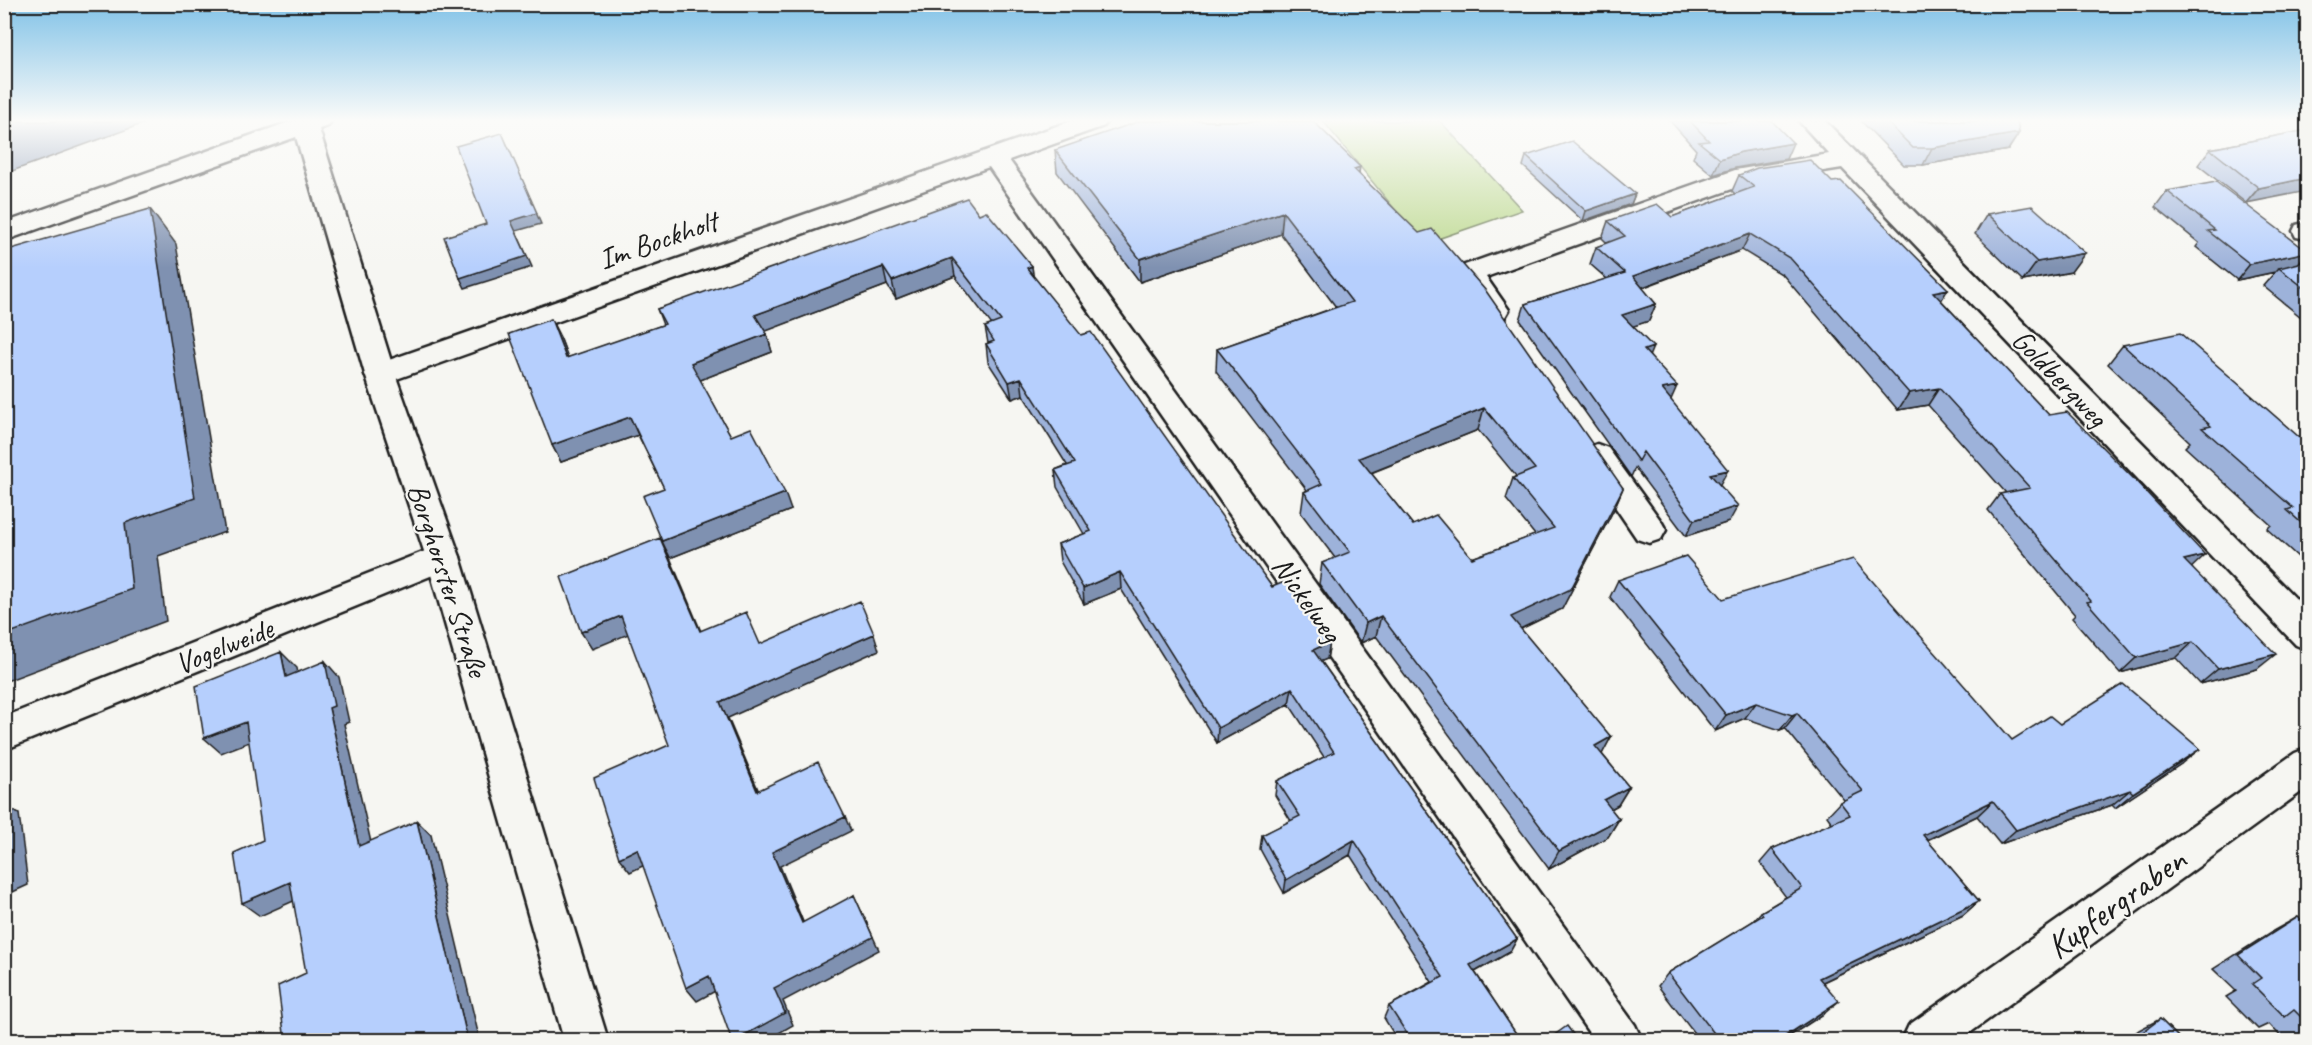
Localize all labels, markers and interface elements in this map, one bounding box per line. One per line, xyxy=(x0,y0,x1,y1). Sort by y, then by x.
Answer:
street label: Im Bockholt xyxy=(594,201,726,278)
street label: Goldbergweg xyxy=(2004,321,2117,436)
street label: Borghorster Straße xyxy=(399,479,498,683)
street label: Nickelweg xyxy=(1264,549,1352,651)
street label: Vogelweide xyxy=(169,608,281,683)
street label: Kupfergraben xyxy=(2037,836,2196,969)

